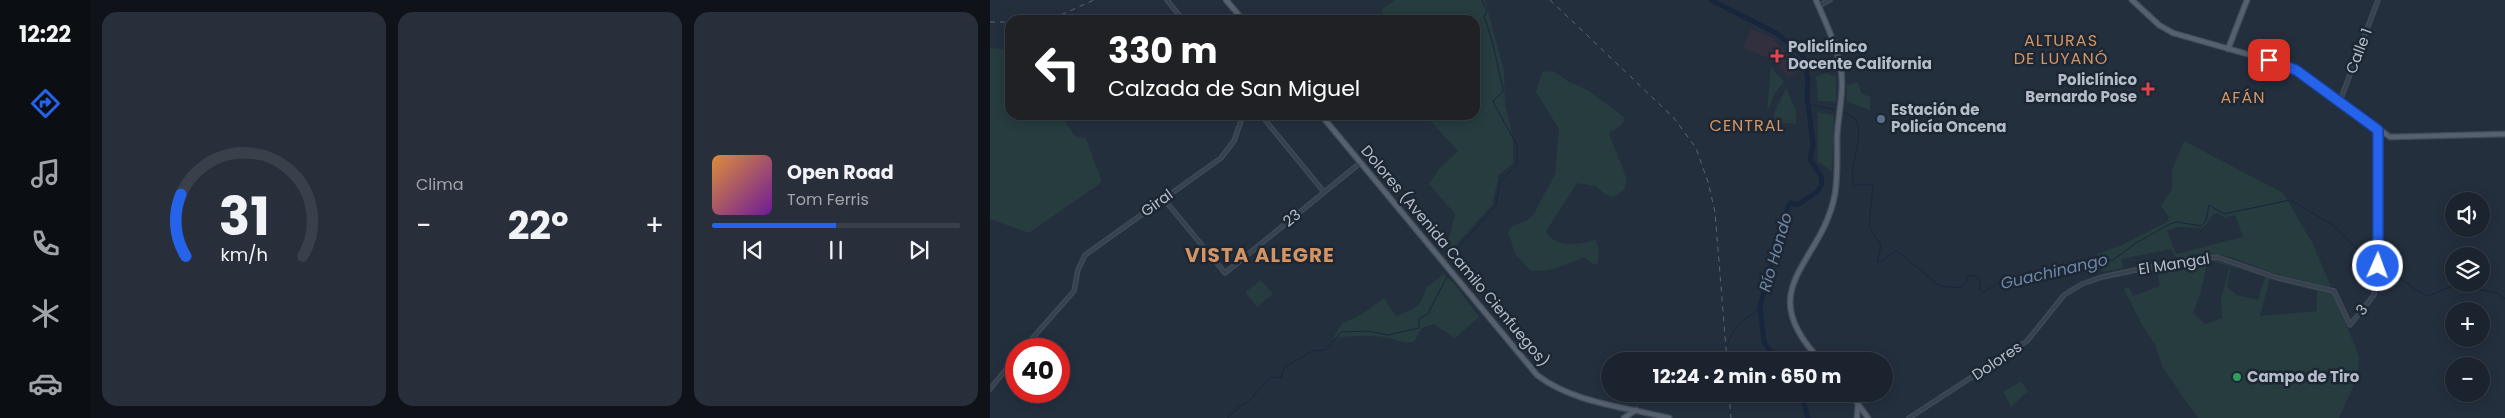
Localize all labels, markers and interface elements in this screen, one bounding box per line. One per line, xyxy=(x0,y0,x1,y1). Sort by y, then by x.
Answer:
text: 12:22 xyxy=(19,19,71,50)
street label: Calle 1 xyxy=(2340,25,2377,77)
text: 330 m xyxy=(1108,26,1218,75)
district label: ALTURAS DE LUYANÓ xyxy=(2014,29,2108,70)
icon: left xyxy=(1025,35,1090,100)
place label: Policlínico Docente California xyxy=(1788,36,1932,74)
pin xyxy=(2248,39,2290,81)
icon: arrive xyxy=(2255,46,2283,74)
marker: Policlínico Docente California xyxy=(1770,49,1784,63)
place label: Policlínico Bernardo Pose xyxy=(2025,69,2137,107)
text: Calzada de San Miguel xyxy=(1108,73,1360,104)
marker: Policlínico Bernardo Pose xyxy=(2141,82,2155,96)
icon: directions xyxy=(28,86,63,121)
district label: AFÁN xyxy=(2221,86,2265,109)
place label: Estación de Policía Oncena xyxy=(1891,99,2007,137)
marker: Estación de Policía Oncena xyxy=(1875,113,1887,125)
district label: CENTRAL xyxy=(1710,114,1784,137)
street label: Dolores (Avenida Camilo Cienfuegos) xyxy=(1356,141,1554,371)
icon: music xyxy=(28,156,63,191)
text: Open Road xyxy=(787,159,894,186)
text: Clima xyxy=(416,173,464,196)
text: 31 xyxy=(218,180,270,253)
street label: Giral xyxy=(1136,184,1177,221)
text: Tom Ferris xyxy=(787,188,869,211)
map controls xyxy=(2445,192,2490,402)
button: sound xyxy=(2445,192,2490,237)
text: 22° xyxy=(508,199,569,252)
street label: 23 xyxy=(1278,204,1305,231)
text: − xyxy=(416,206,431,245)
text: + xyxy=(645,206,664,245)
water label: Río Hondo xyxy=(1753,210,1798,294)
icon: phone xyxy=(28,226,63,261)
icon: previous xyxy=(739,236,767,264)
icon: pause xyxy=(822,236,850,264)
icon: next xyxy=(905,236,933,264)
position arrow xyxy=(2351,239,2403,291)
district label: VISTA ALEGRE xyxy=(1185,241,1335,269)
text: km/h xyxy=(220,242,268,267)
button: layers xyxy=(2445,247,2490,292)
water label: Guachinango xyxy=(1998,248,2110,295)
street label: El Mangal xyxy=(2137,248,2211,280)
icon: climate xyxy=(28,296,63,331)
street label: 3 xyxy=(2351,300,2373,320)
button: + xyxy=(2445,302,2490,347)
street label: Dolores xyxy=(1968,336,2026,385)
speed limit sign: 40 xyxy=(1005,338,1070,403)
button: − xyxy=(2445,357,2490,402)
text: 12:24 · 2 min · 650 m xyxy=(1653,363,1841,390)
icon: car xyxy=(28,366,63,401)
place label: Campo de Tiro xyxy=(2247,366,2360,387)
marker: Campo de Tiro xyxy=(2231,371,2243,383)

